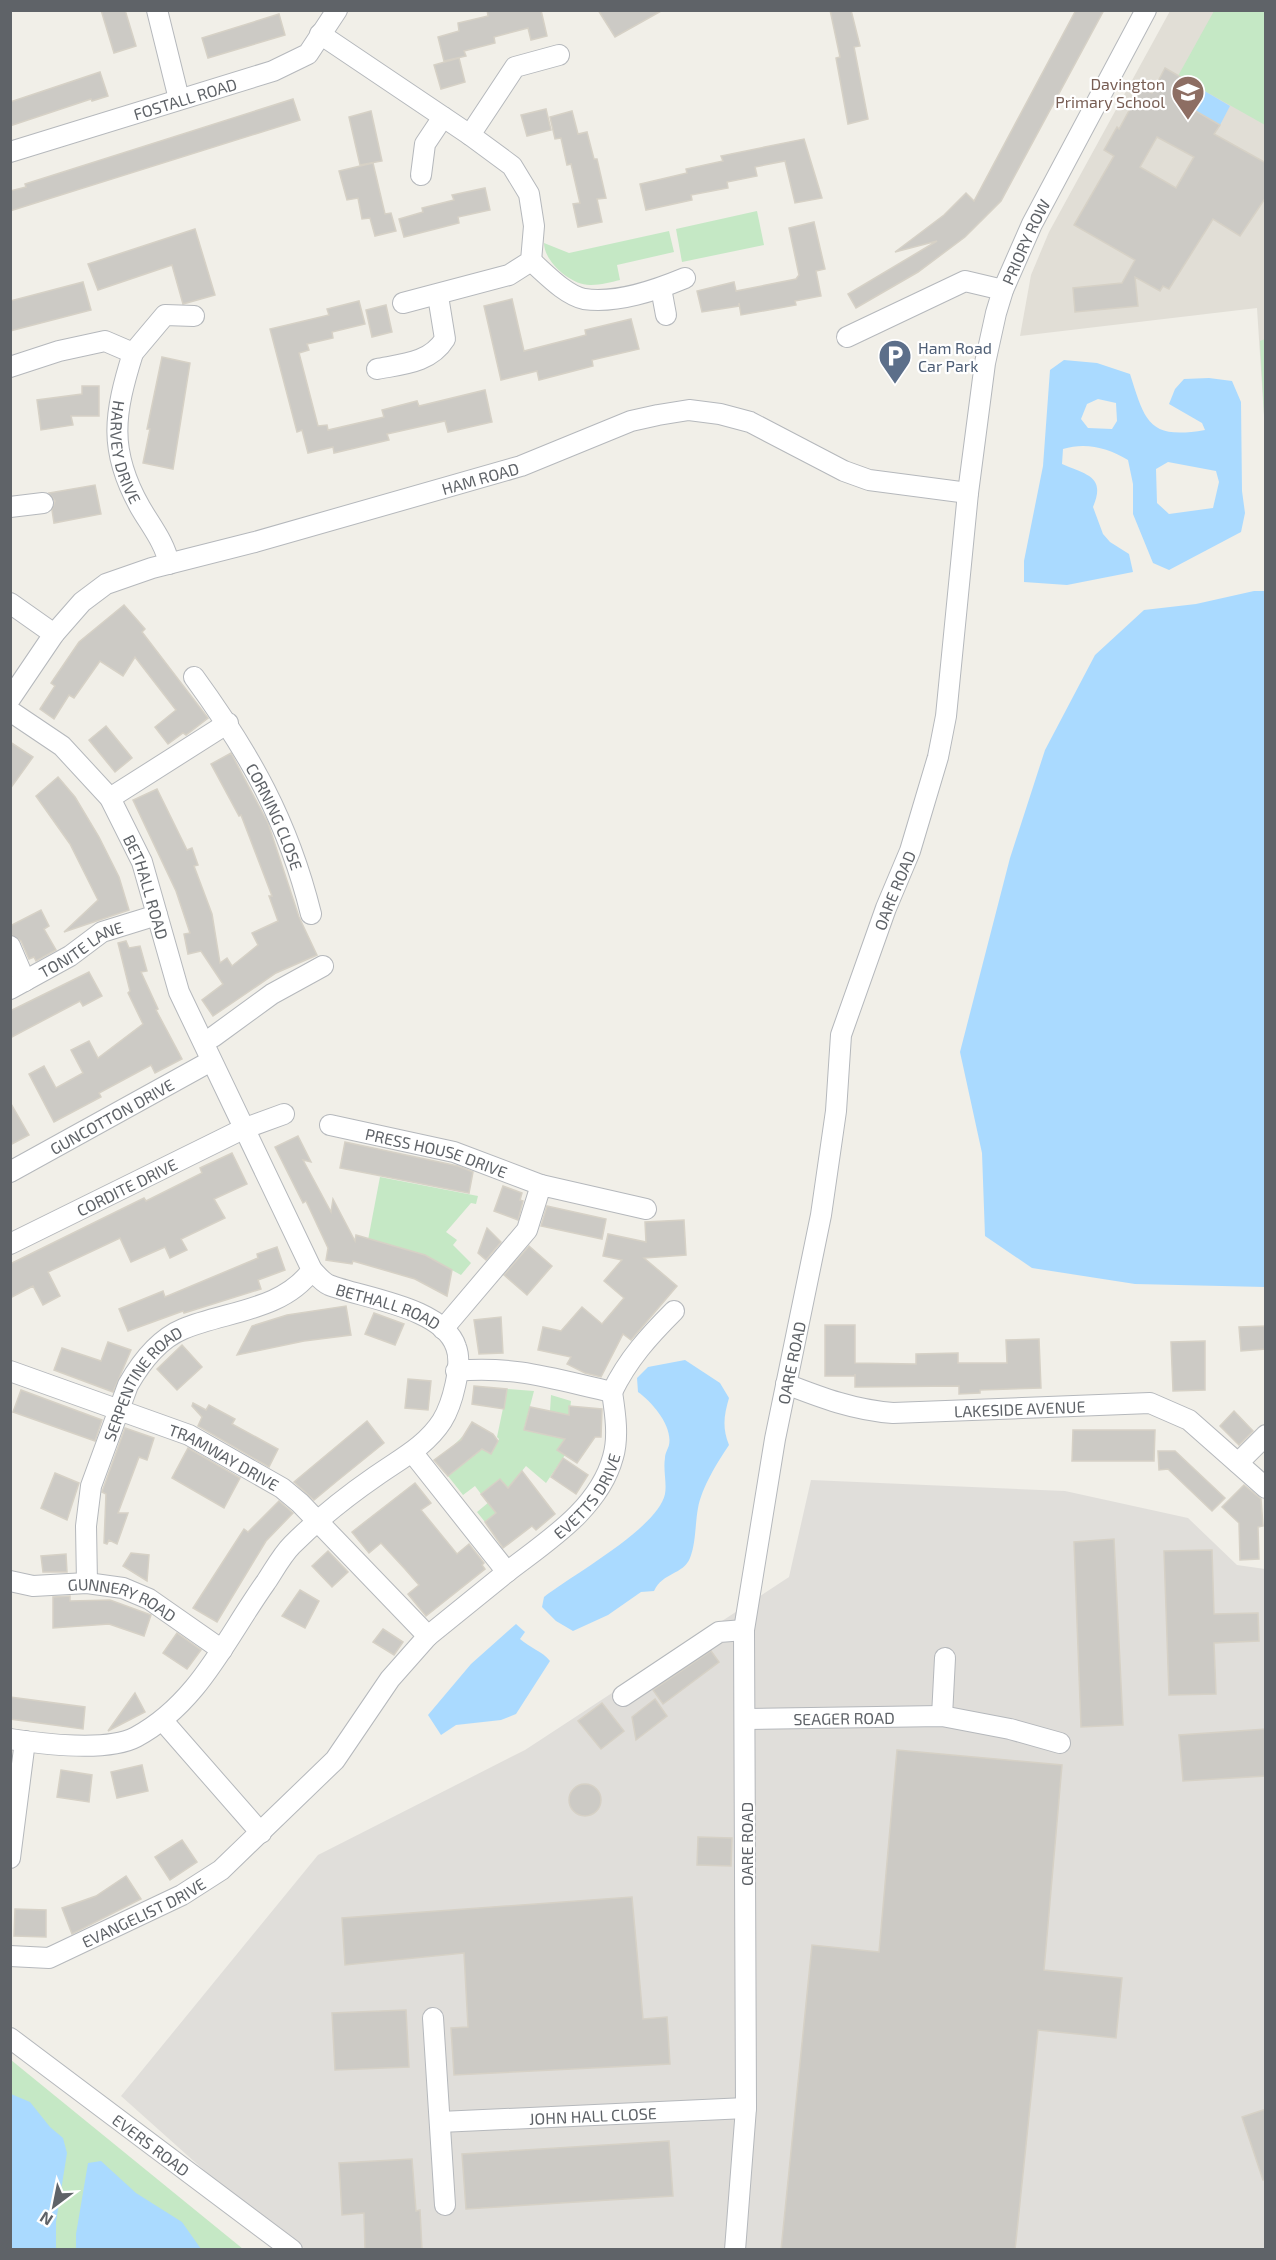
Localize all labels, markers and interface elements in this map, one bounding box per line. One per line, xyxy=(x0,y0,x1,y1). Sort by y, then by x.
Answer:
street label: FOSTALL ROAD xyxy=(131,73,239,123)
place label: Davington Primary School xyxy=(1055,74,1165,111)
school or university icon: Davington Primary School xyxy=(1170,74,1206,121)
street label: PRIORY ROW xyxy=(997,196,1053,287)
parking icon: Ham Road Car Park xyxy=(877,338,913,385)
place label: Ham Road Car Park xyxy=(918,338,992,375)
street label: HARVEY DRIVE xyxy=(108,399,146,506)
street label: HAM ROAD xyxy=(439,458,521,498)
street label: CORNING CLOSE xyxy=(243,759,307,872)
street label: BETHALL ROAD xyxy=(120,831,173,941)
street label: OARE ROAD xyxy=(869,848,919,933)
street label: TONITE LANE xyxy=(35,917,125,981)
street label: GUNCOTTON DRIVE xyxy=(46,1074,177,1158)
street label: PRESS HOUSE DRIVE xyxy=(364,1123,510,1181)
street label: CORDITE DRIVE xyxy=(73,1154,180,1219)
street label: BETHALL ROAD xyxy=(334,1279,444,1333)
street label: OARE ROAD xyxy=(773,1319,808,1406)
street label: SERPENTINE ROAD xyxy=(99,1322,185,1444)
street label: LAKESIDE AVENUE xyxy=(954,1396,1086,1420)
street label: TRAMWAY DRIVE xyxy=(166,1419,283,1494)
street label: EVETTS DRIVE xyxy=(549,1451,623,1542)
street label: GUNNERY ROAD xyxy=(67,1573,180,1625)
street label: SEAGER ROAD xyxy=(793,1707,895,1728)
street label: OARE ROAD xyxy=(737,1802,756,1886)
street label: EVANGELIST DRIVE xyxy=(78,1873,209,1951)
street label: JOHN HALL CLOSE xyxy=(529,2103,657,2127)
street label: EVERS ROAD xyxy=(109,2109,194,2179)
north arrow xyxy=(24,2176,84,2236)
text: N xyxy=(36,2208,56,2230)

